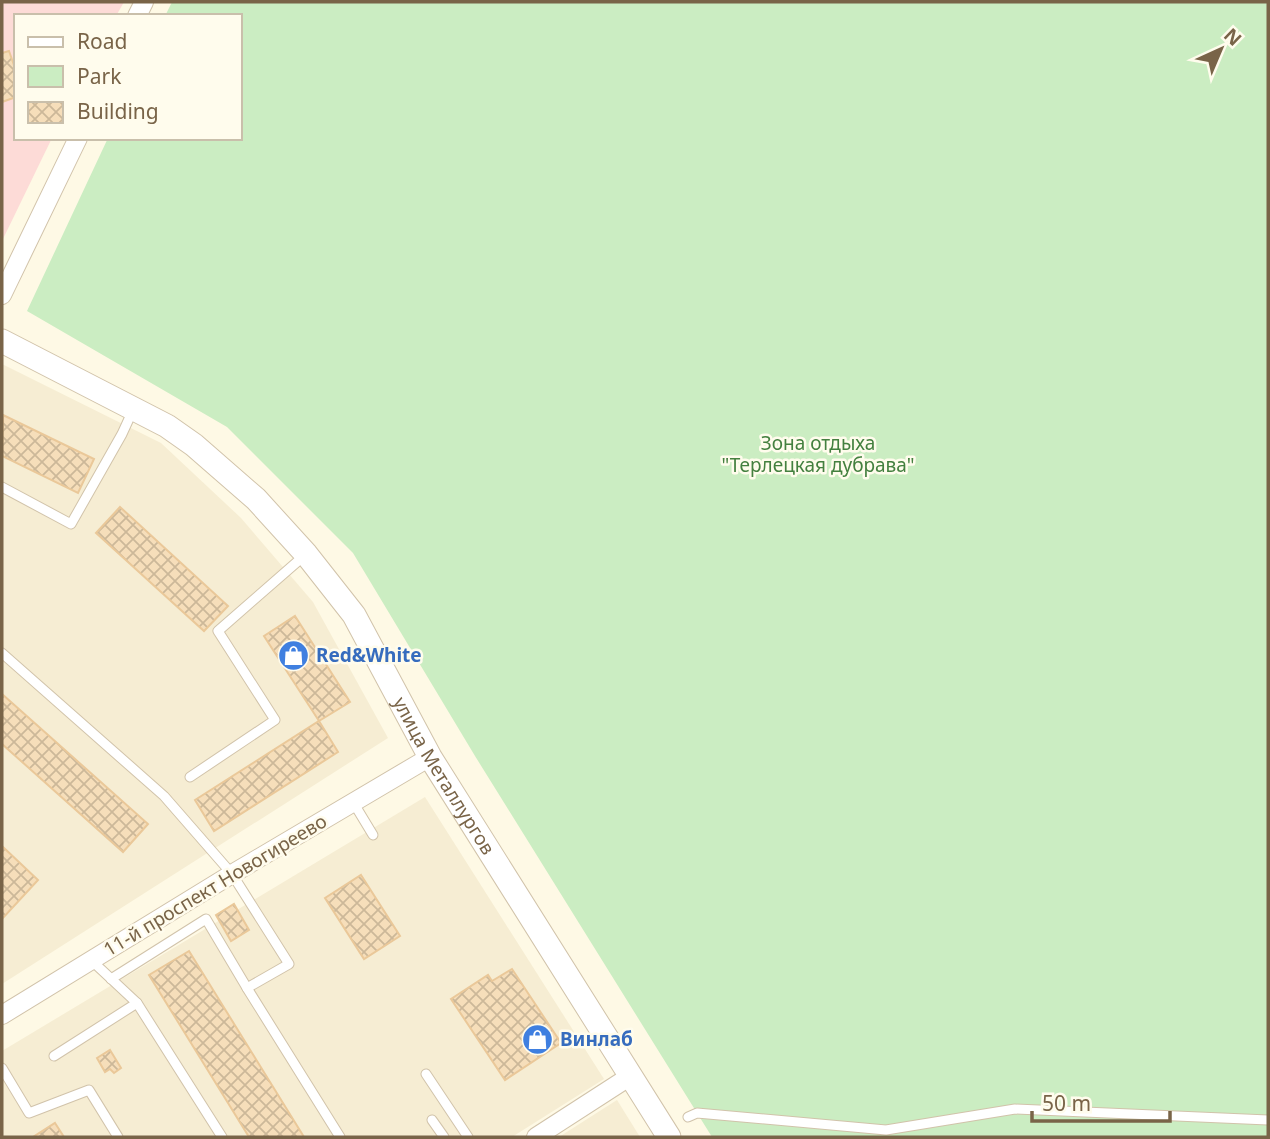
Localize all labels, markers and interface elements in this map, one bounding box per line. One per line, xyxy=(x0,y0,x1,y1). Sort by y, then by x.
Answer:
legend xyxy=(14,14,242,140)
north arrow xyxy=(1186,14,1256,84)
text: N xyxy=(1218,22,1247,51)
text: Road xyxy=(77,27,127,55)
text: Park xyxy=(77,62,122,90)
text: Building xyxy=(77,97,159,125)
park label: Зона отдыха "Терлецкая дубрава" xyxy=(722,430,914,478)
shop icon: Red&White xyxy=(276,638,310,672)
place label: Red&White xyxy=(316,642,422,668)
street label: улица Металлургов xyxy=(387,692,501,859)
street label: 11-й проспект Новогиреево xyxy=(99,808,331,962)
shop icon: Винлаб xyxy=(520,1022,554,1056)
place label: Винлаб xyxy=(560,1026,633,1052)
scale bar xyxy=(1032,1080,1170,1124)
text: 50 m xyxy=(1042,1089,1091,1117)

